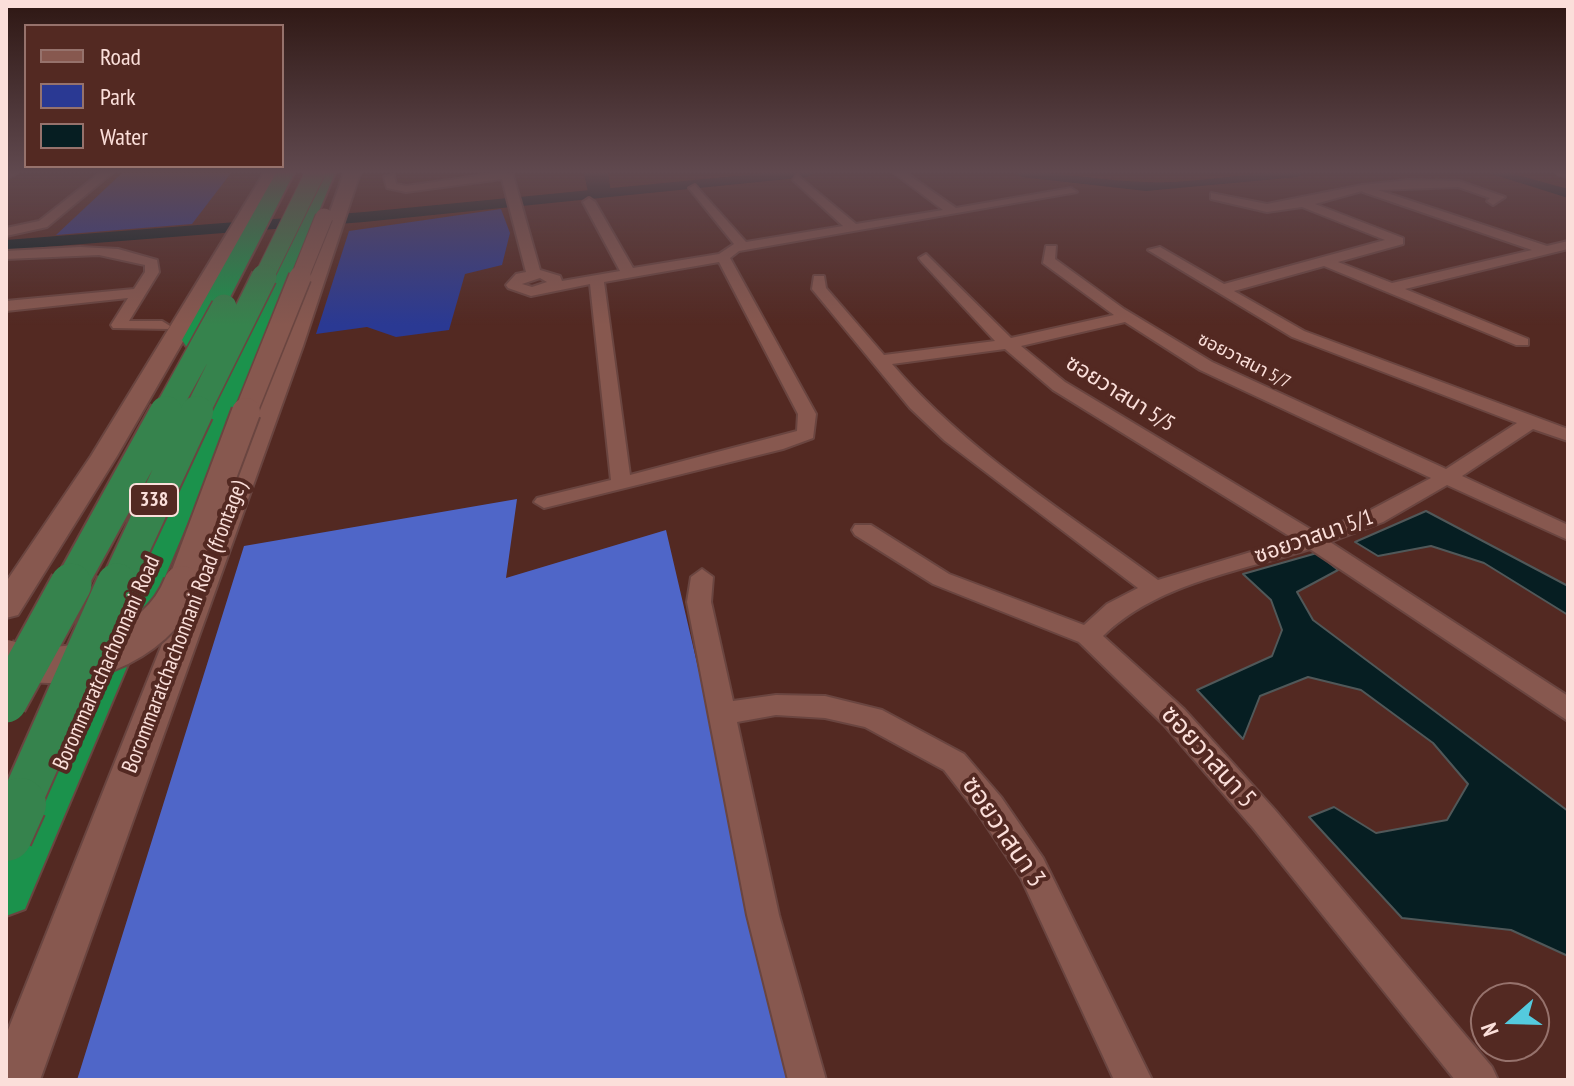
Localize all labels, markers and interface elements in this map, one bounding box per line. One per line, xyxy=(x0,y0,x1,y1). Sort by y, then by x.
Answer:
legend xyxy=(24,24,284,168)
text: Road xyxy=(100,41,141,72)
text: Park xyxy=(100,81,136,112)
text: Water xyxy=(100,121,148,152)
street label: ซอยวาสนา 5/7 xyxy=(1194,328,1294,394)
street label: ซอยวาสนา 5/5 xyxy=(1061,350,1179,438)
street label: Borommaratchachonnani Road (frontage) xyxy=(117,477,253,777)
road number: 338 xyxy=(130,484,178,516)
street label: ซอยวาสนา 5/1 xyxy=(1251,504,1377,570)
street label: Borommaratchachonnani Road xyxy=(48,552,166,774)
street label: ซอยวาสนา 5 xyxy=(1154,699,1262,815)
street label: ซอยวาสนา 3 xyxy=(955,771,1051,893)
north arrow xyxy=(1470,982,1550,1062)
text: N xyxy=(1474,1019,1505,1040)

